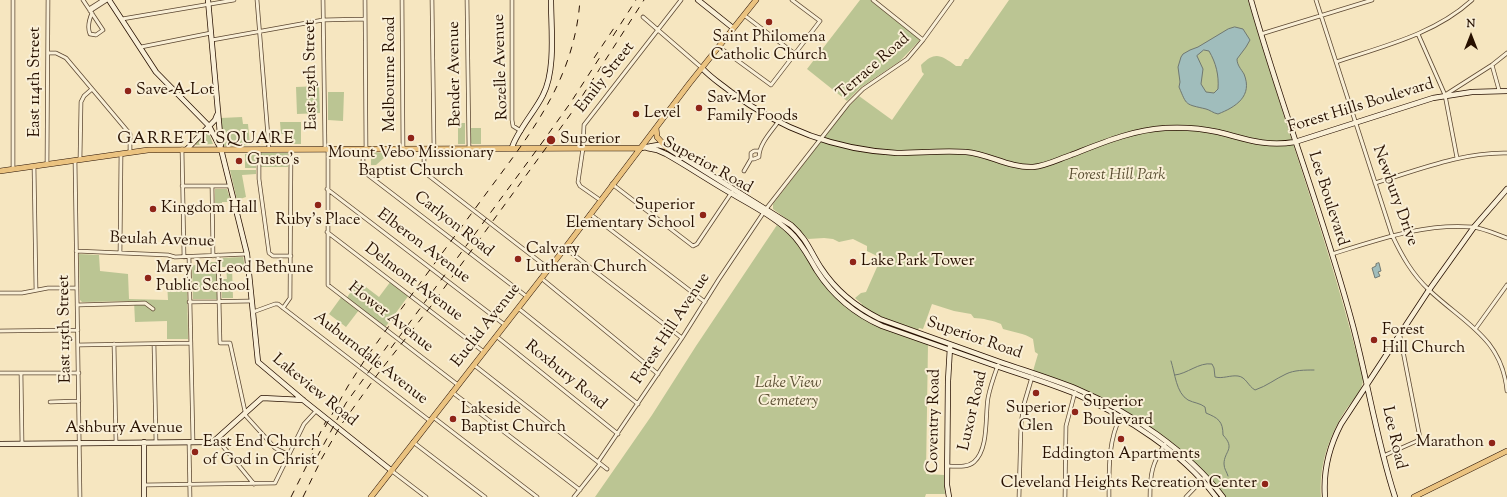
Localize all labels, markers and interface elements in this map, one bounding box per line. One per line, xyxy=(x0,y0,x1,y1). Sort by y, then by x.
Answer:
street label: Rozelle Avenue xyxy=(491,14,513,120)
street label: Melbourne Road xyxy=(381,16,401,132)
north arrow xyxy=(1451,16,1491,56)
text: N xyxy=(1467,16,1475,32)
marker: Saint Philomena Catholic Church xyxy=(764,17,774,27)
street label: East 125th Street xyxy=(301,20,323,130)
street label: Bender Avenue xyxy=(445,21,467,127)
street label: East 114th Street xyxy=(26,27,46,137)
place label: Saint Philomena Catholic Church xyxy=(711,28,827,66)
street label: Terrace Road xyxy=(834,30,914,104)
street label: Emily Street xyxy=(572,39,640,117)
street label: Forest Hills Boulevard xyxy=(1286,76,1436,138)
place label: Save-A-Lot xyxy=(136,81,214,101)
marker: Save-A-Lot xyxy=(123,86,133,96)
place label: Sav-Mor Family Foods xyxy=(707,89,798,127)
marker: Sav-Mor Family Foods xyxy=(694,103,704,113)
place label: Level xyxy=(644,104,681,124)
marker: Level xyxy=(631,109,641,119)
district label: GARRETT SQUARE xyxy=(117,130,295,150)
place label: Superior xyxy=(560,130,620,150)
marker: Mount Vebo Missionary Baptist Church xyxy=(406,133,416,143)
street label: Superior Road xyxy=(659,133,755,199)
marker: Superior xyxy=(545,134,557,146)
street label: Newbury Drive xyxy=(1367,143,1421,249)
place label: Mount Vebo Missionary Baptist Church xyxy=(328,144,494,182)
street label: Lee Boulevard xyxy=(1303,149,1351,249)
place label: Gusto's xyxy=(247,151,299,171)
marker: Gusto's xyxy=(234,156,244,166)
park label: Forest Hill Park xyxy=(1068,166,1166,186)
street label: Carlyon Road xyxy=(410,188,496,262)
place label: Superior Elementary School xyxy=(566,196,695,234)
place label: Kingdom Hall xyxy=(161,199,257,219)
marker: Ruby's Place xyxy=(313,200,323,210)
marker: Kingdom Hall xyxy=(148,204,158,214)
street label: Elberon Avenue xyxy=(373,206,473,288)
marker: Superior Elementary School xyxy=(698,210,708,220)
place label: Ruby's Place xyxy=(275,211,361,231)
street label: Beulah Avenue xyxy=(109,230,215,252)
street label: Delmont Avenue xyxy=(360,240,466,326)
place label: Calvary Lutheran Church xyxy=(526,240,647,278)
place label: Lake Park Tower xyxy=(861,252,974,272)
marker: Calvary Lutheran Church xyxy=(513,254,523,264)
marker: Lake Park Tower xyxy=(848,257,858,267)
place label: Mary McLeod Bethune Public School xyxy=(156,259,313,297)
street label: Forest Hill Avenue xyxy=(629,270,715,388)
marker: Mary McLeod Bethune Public School xyxy=(143,273,153,283)
street label: East 115th Street xyxy=(55,275,77,383)
street label: Hower Avenue xyxy=(344,279,436,357)
street label: Euclid Avenue xyxy=(448,280,526,372)
street label: Auburndale Avenue xyxy=(309,308,431,410)
street label: Superior Road xyxy=(924,314,1024,364)
place label: Forest Hill Church xyxy=(1382,321,1465,359)
marker: Forest Hill Church xyxy=(1369,335,1379,345)
street label: Roxbury Road xyxy=(520,337,610,415)
street label: Lakeview Road xyxy=(268,351,360,431)
street label: Coventry Road xyxy=(924,369,946,473)
street label: Luxor Road xyxy=(955,369,993,453)
park label: Lake View Cemetery xyxy=(755,374,821,412)
marker: Superior Glen xyxy=(1031,388,1041,398)
place label: Superior Boulevard xyxy=(1083,393,1153,431)
place label: Superior Glen xyxy=(1006,399,1066,437)
place label: Lakeside Baptist Church xyxy=(461,400,566,438)
street label: Lee Road xyxy=(1376,405,1410,471)
marker: Superior Boulevard xyxy=(1070,407,1080,417)
marker: Lakeside Baptist Church xyxy=(448,414,458,424)
street label: Ashbury Avenue xyxy=(65,419,183,439)
place label: East End Church of God in Christ xyxy=(203,433,321,471)
place label: Marathon xyxy=(1416,433,1484,453)
marker: Eddington Apartments xyxy=(1116,434,1126,444)
marker: Marathon xyxy=(1487,438,1497,448)
place label: Eddington Apartments xyxy=(1042,445,1200,465)
marker: East End Church of God in Christ xyxy=(190,447,200,457)
place label: Cleveland Heights Recreation Center xyxy=(1001,474,1257,494)
marker: Cleveland Heights Recreation Center xyxy=(1260,479,1270,489)

